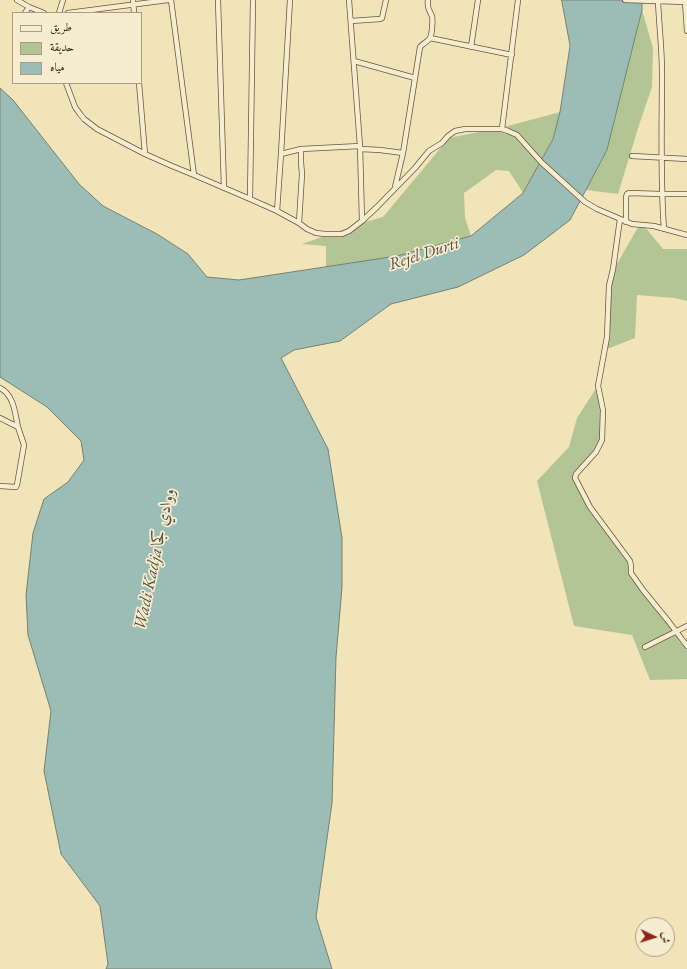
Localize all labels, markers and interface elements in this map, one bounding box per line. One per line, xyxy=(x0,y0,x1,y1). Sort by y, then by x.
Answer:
legend xyxy=(12,12,142,84)
text: طريق xyxy=(50,19,72,35)
text: حديقة xyxy=(50,39,74,55)
text: مياه xyxy=(50,59,65,75)
water label: Rejel Durti xyxy=(386,233,462,275)
water label: Wadi Kadja ووادي كجا xyxy=(130,486,180,632)
north arrow xyxy=(635,917,675,957)
text: ش xyxy=(659,932,673,944)

